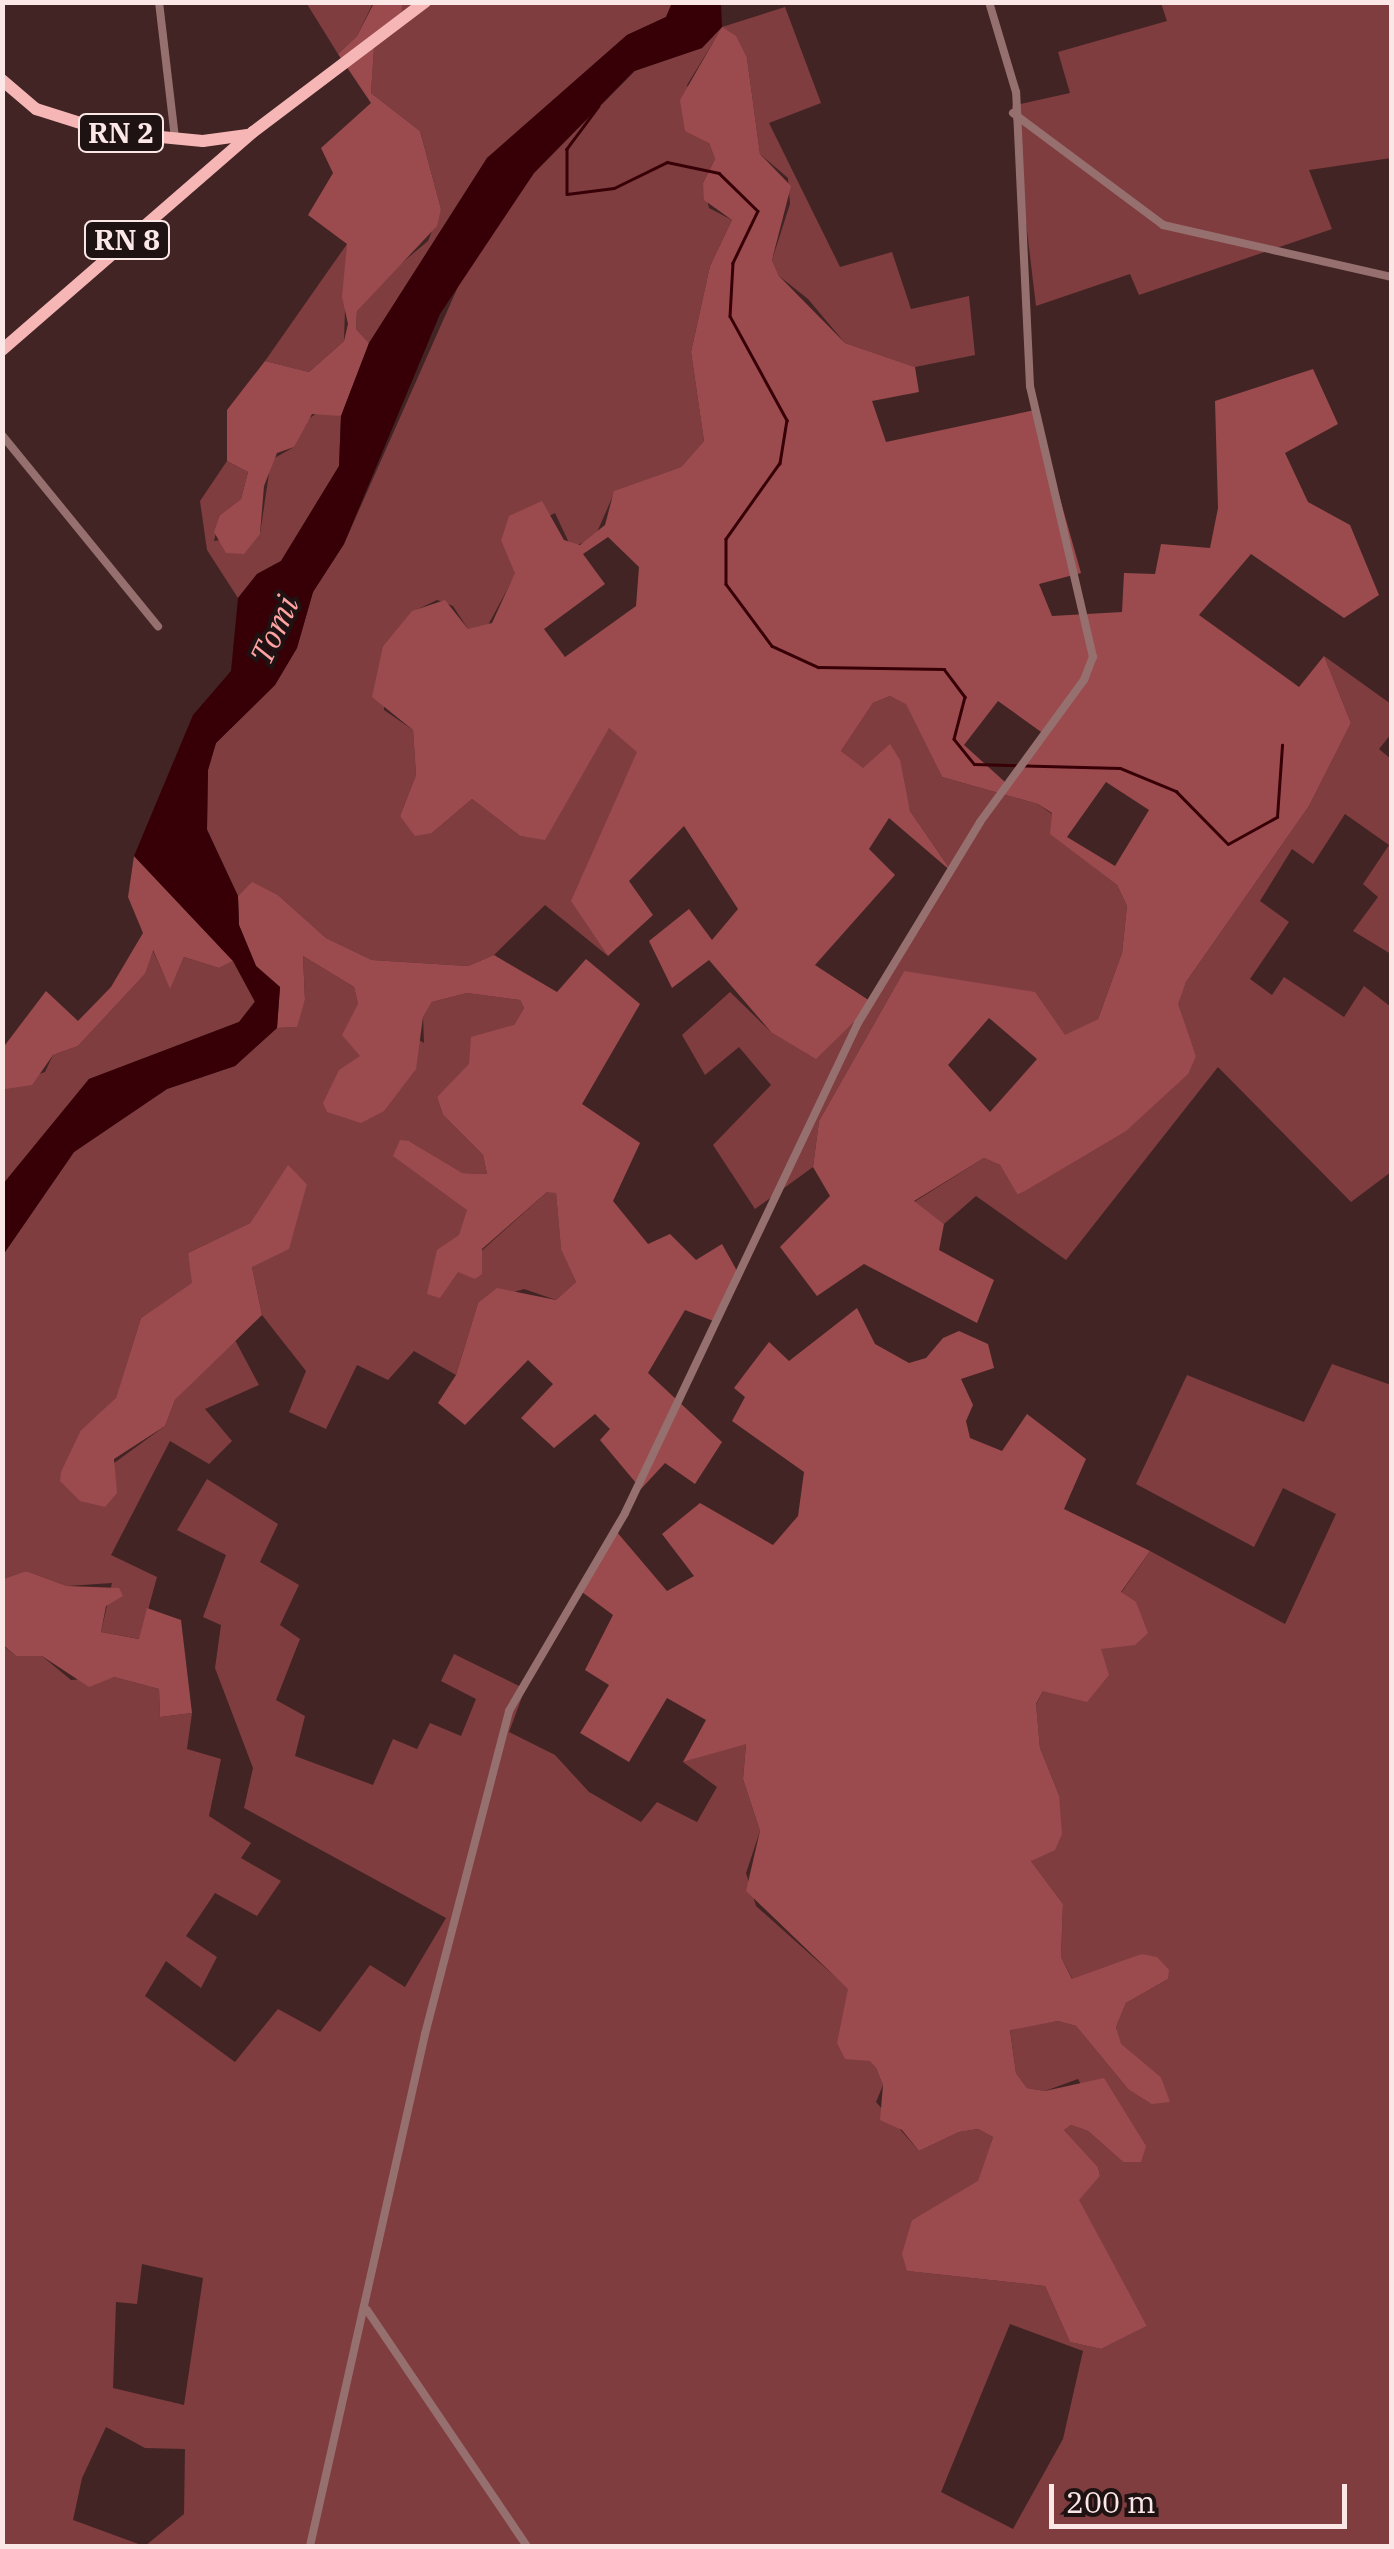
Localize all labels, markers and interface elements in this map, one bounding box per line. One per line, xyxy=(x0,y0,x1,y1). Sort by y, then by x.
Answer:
road number: RN 2 xyxy=(76,110,166,156)
road number: RN 8 xyxy=(82,217,172,263)
water label: Tomi xyxy=(242,590,306,670)
scale bar xyxy=(1054,2464,1352,2526)
text: 200 m xyxy=(1066,2482,1156,2521)

